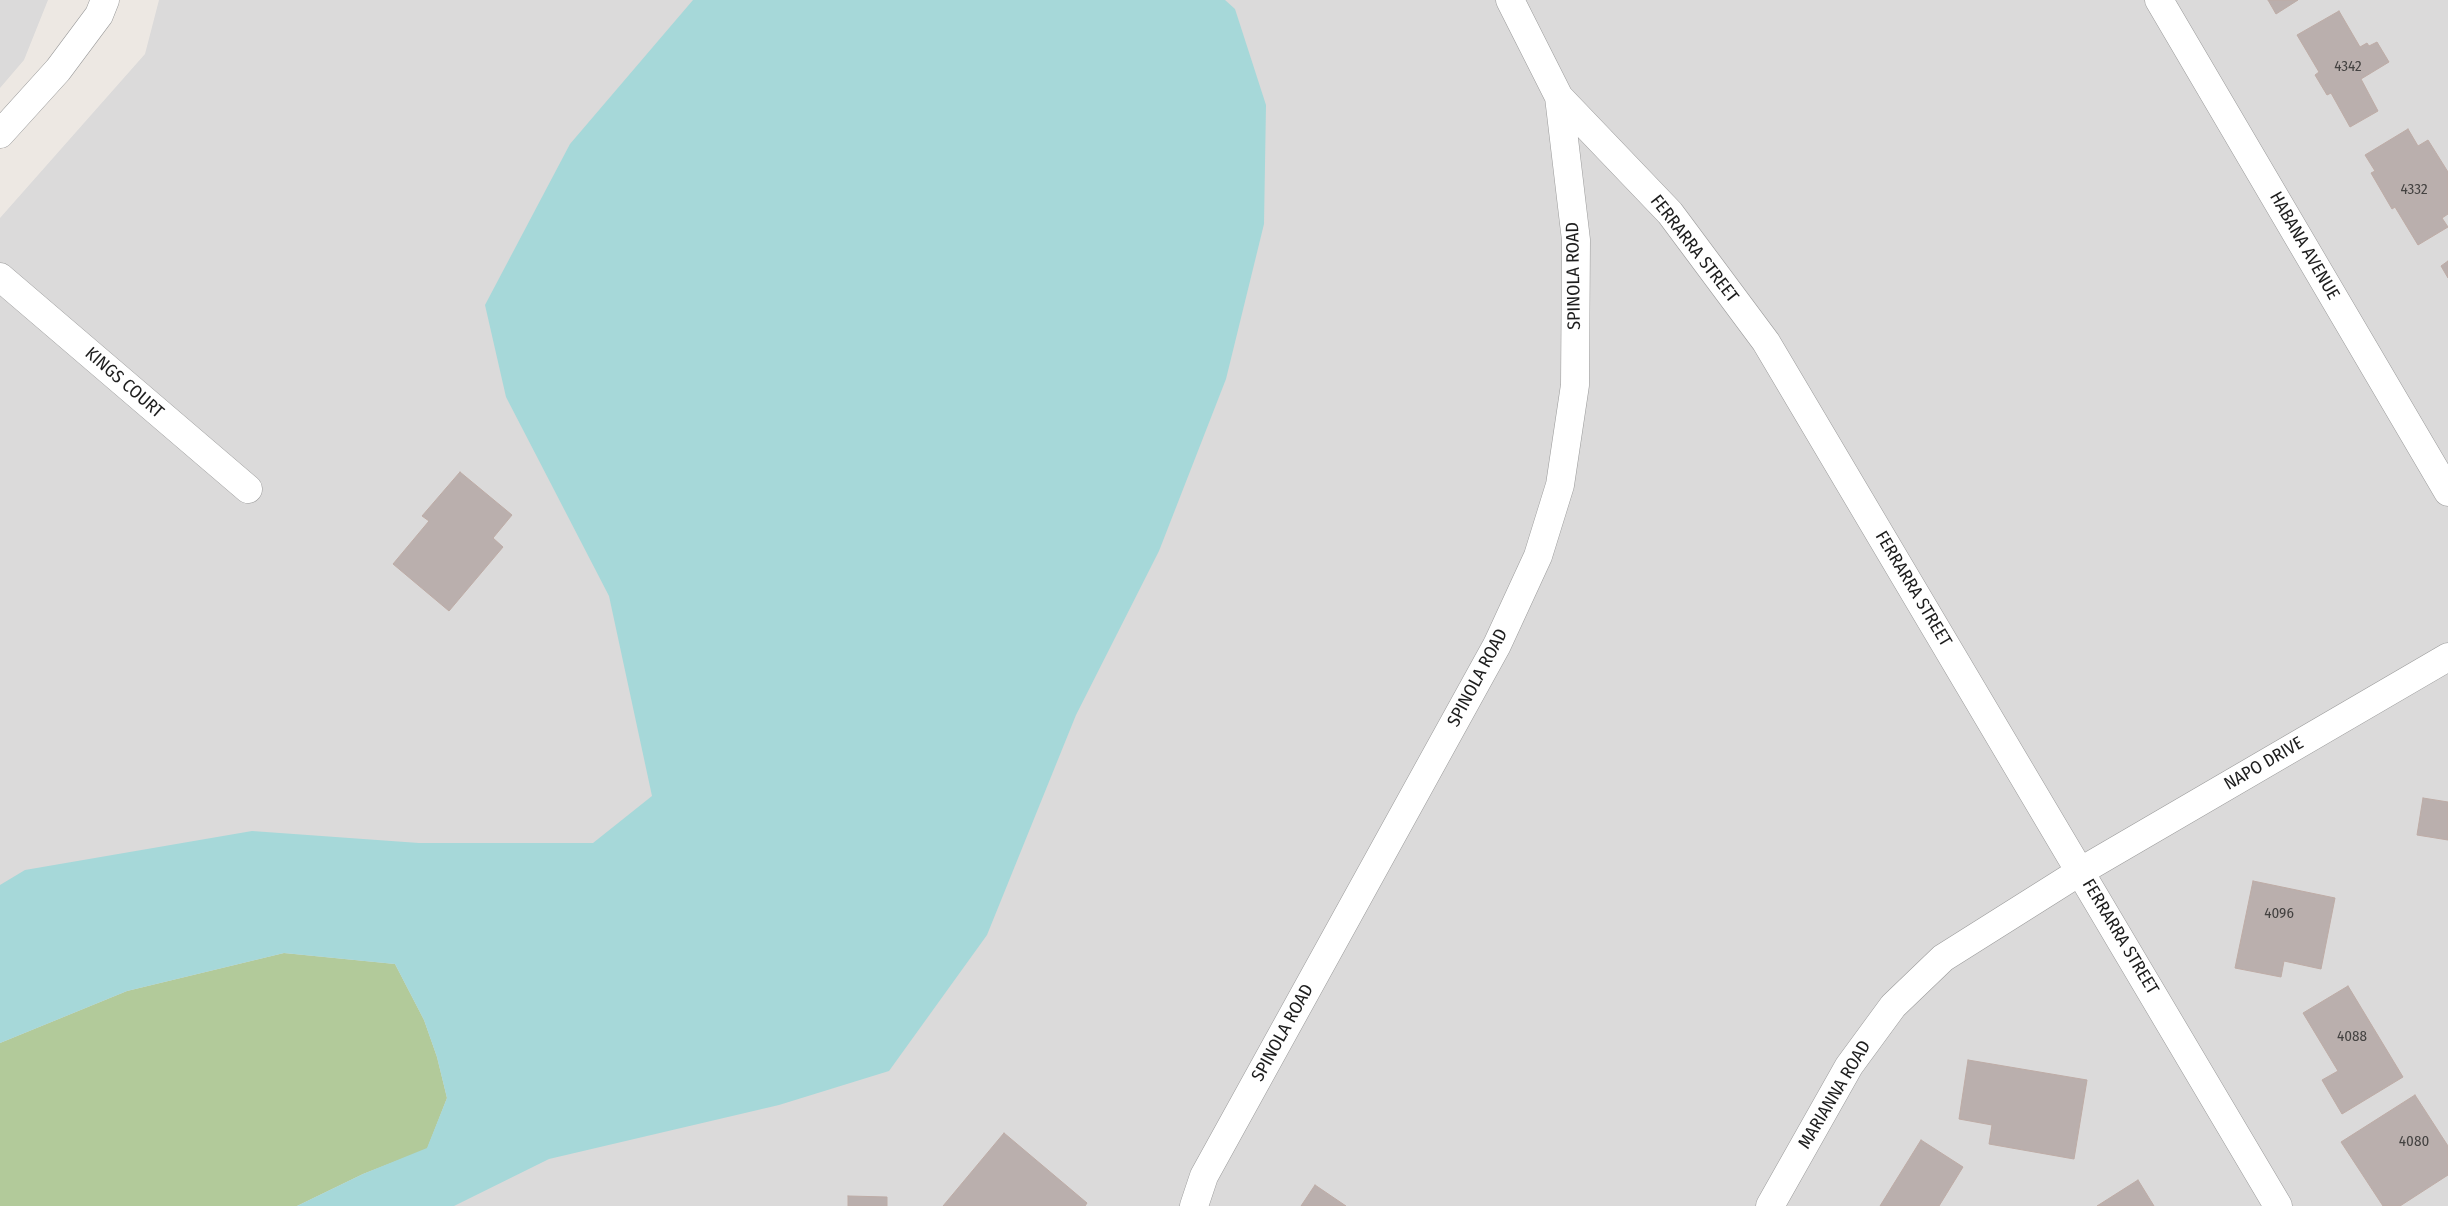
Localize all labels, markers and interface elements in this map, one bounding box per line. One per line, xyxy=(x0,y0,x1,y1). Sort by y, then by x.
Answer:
house number: 4342 xyxy=(2334,58,2362,76)
house number: 4332 xyxy=(2400,181,2428,199)
street label: HABANA AVENUE xyxy=(2264,188,2344,304)
street label: FERRARRA STREET xyxy=(1645,191,1743,307)
street label: SPINOLA ROAD xyxy=(1562,222,1586,330)
street label: KINGS COURT xyxy=(80,343,168,423)
street label: FERRARRA STREET xyxy=(1870,527,1956,651)
street label: SPINOLA ROAD xyxy=(1443,625,1513,731)
street label: NAPO DRIVE xyxy=(2221,733,2307,795)
street label: FERRARRA STREET xyxy=(2077,875,2163,999)
house number: 4096 xyxy=(2264,905,2294,923)
street label: SPINOLA ROAD xyxy=(1247,981,1319,1085)
house number: 4088 xyxy=(2337,1028,2367,1046)
street label: MARIANNA ROAD xyxy=(1794,1037,1876,1153)
house number: 4080 xyxy=(2399,1133,2429,1151)

